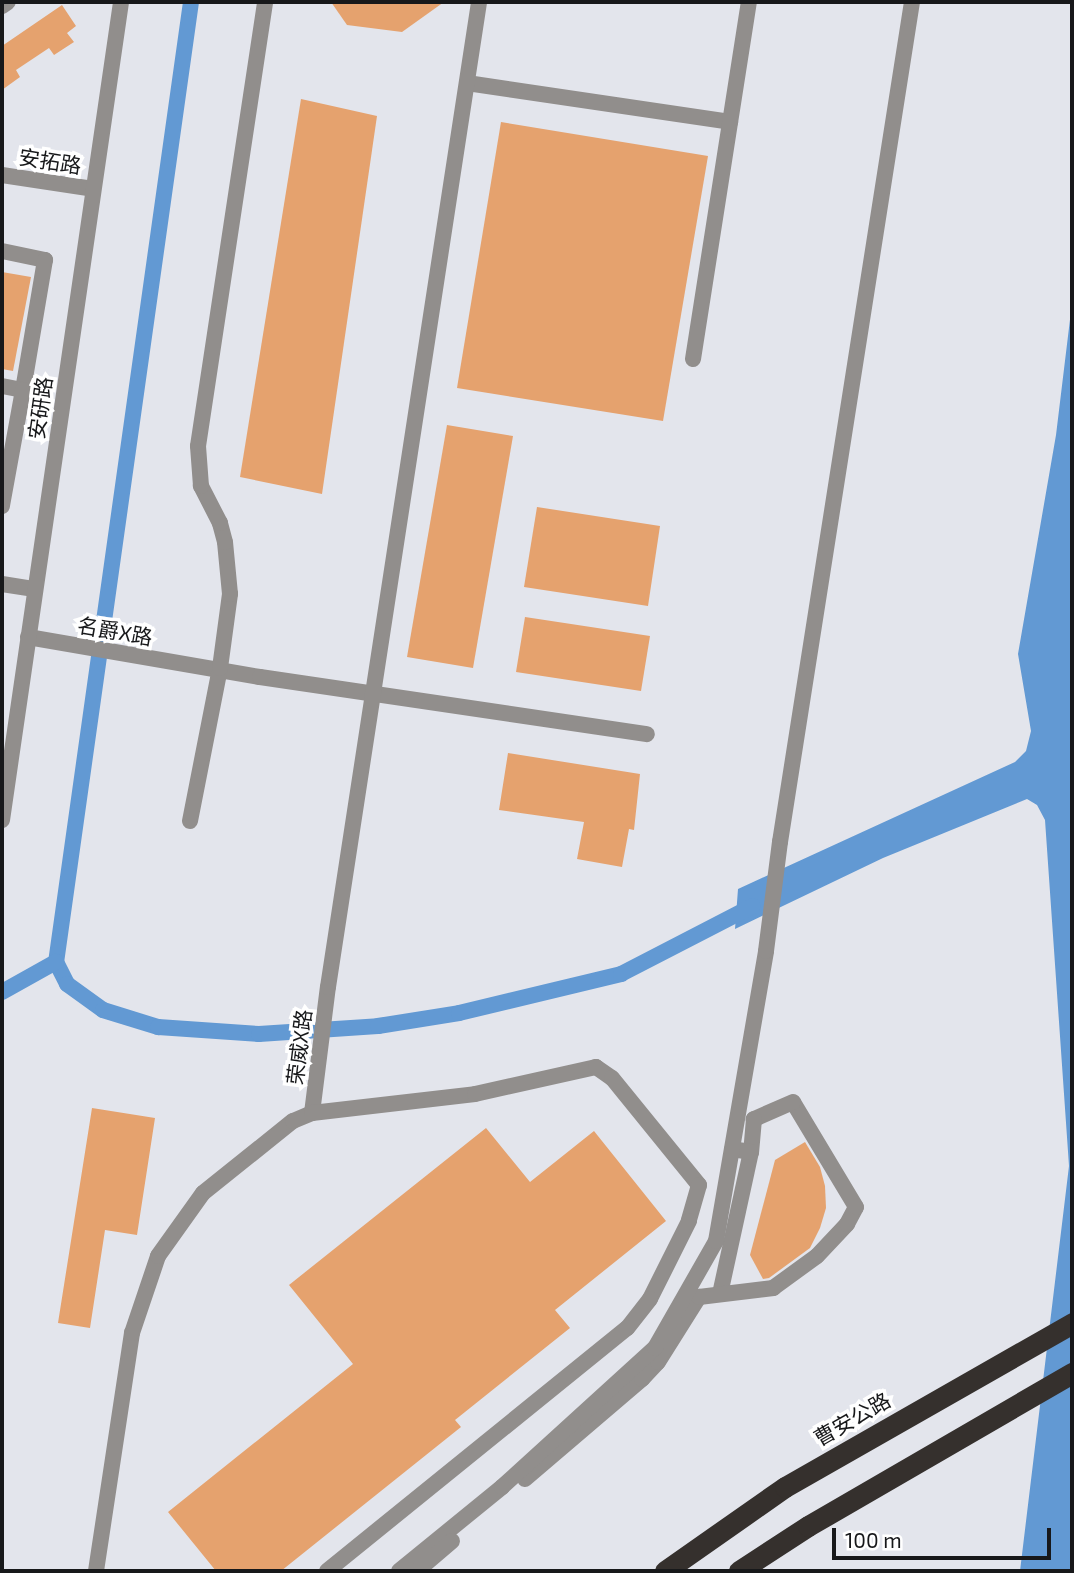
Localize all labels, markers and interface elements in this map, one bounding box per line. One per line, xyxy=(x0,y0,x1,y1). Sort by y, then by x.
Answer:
street label: 安拓路 xyxy=(17,144,83,178)
street label: 安研路 xyxy=(23,375,57,441)
street label: 名爵X路 xyxy=(75,612,155,650)
street label: 荣威X路 xyxy=(282,1008,316,1086)
street label: 曹安公路 xyxy=(809,1387,895,1451)
scale bar xyxy=(836,1514,1055,1558)
text: 100 m xyxy=(845,1527,902,1552)

